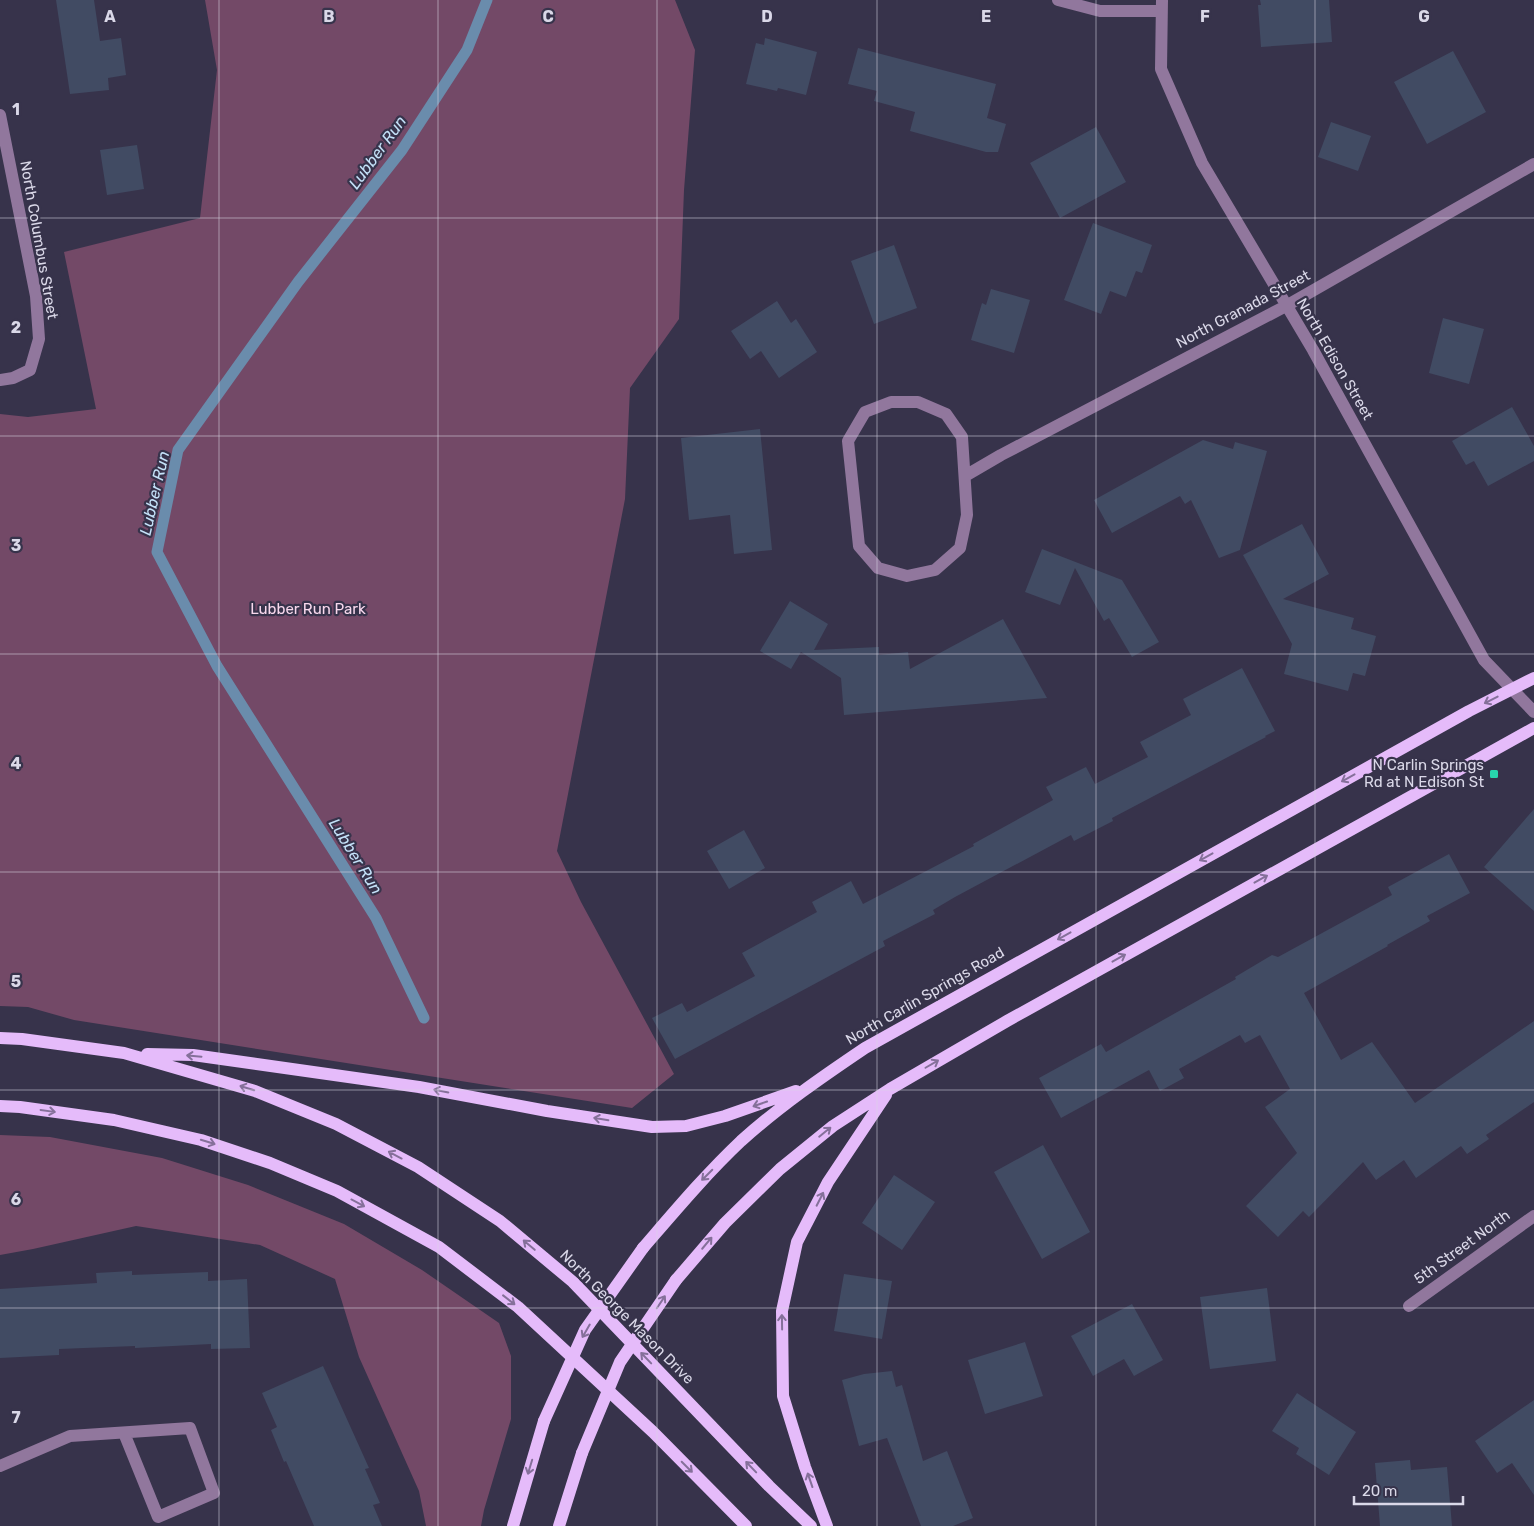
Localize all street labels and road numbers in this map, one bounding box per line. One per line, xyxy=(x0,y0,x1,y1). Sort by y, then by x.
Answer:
street label: North Columbus Street xyxy=(16,159,62,321)
street label: North Granada Street xyxy=(1173,266,1313,352)
street label: North Edison Street xyxy=(1293,295,1377,423)
street label: North Carlin Springs Road xyxy=(843,943,1007,1049)
street label: 5th Street North xyxy=(1410,1206,1514,1288)
street label: North George Mason Drive xyxy=(556,1246,698,1388)

